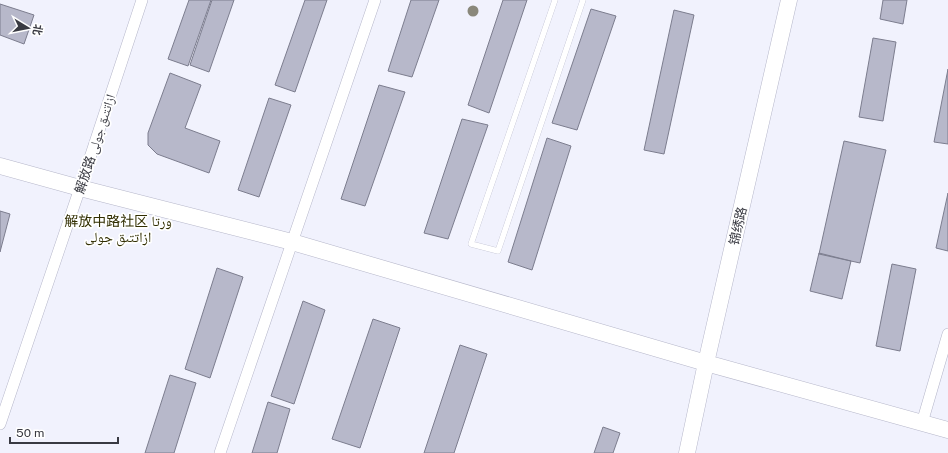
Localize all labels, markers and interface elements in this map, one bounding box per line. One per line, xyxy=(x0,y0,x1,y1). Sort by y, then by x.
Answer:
north arrow xyxy=(8,8,48,48)
text: 北 xyxy=(31,23,45,36)
street label: 解放路 ازاتتىق جولى xyxy=(72,92,119,196)
street label: 锦绣路 xyxy=(726,205,750,247)
district label: 解放中路社区 ورتا ازاتتىق جولى xyxy=(64,213,172,247)
scale bar xyxy=(10,419,118,445)
text: 50 m xyxy=(16,426,44,440)

